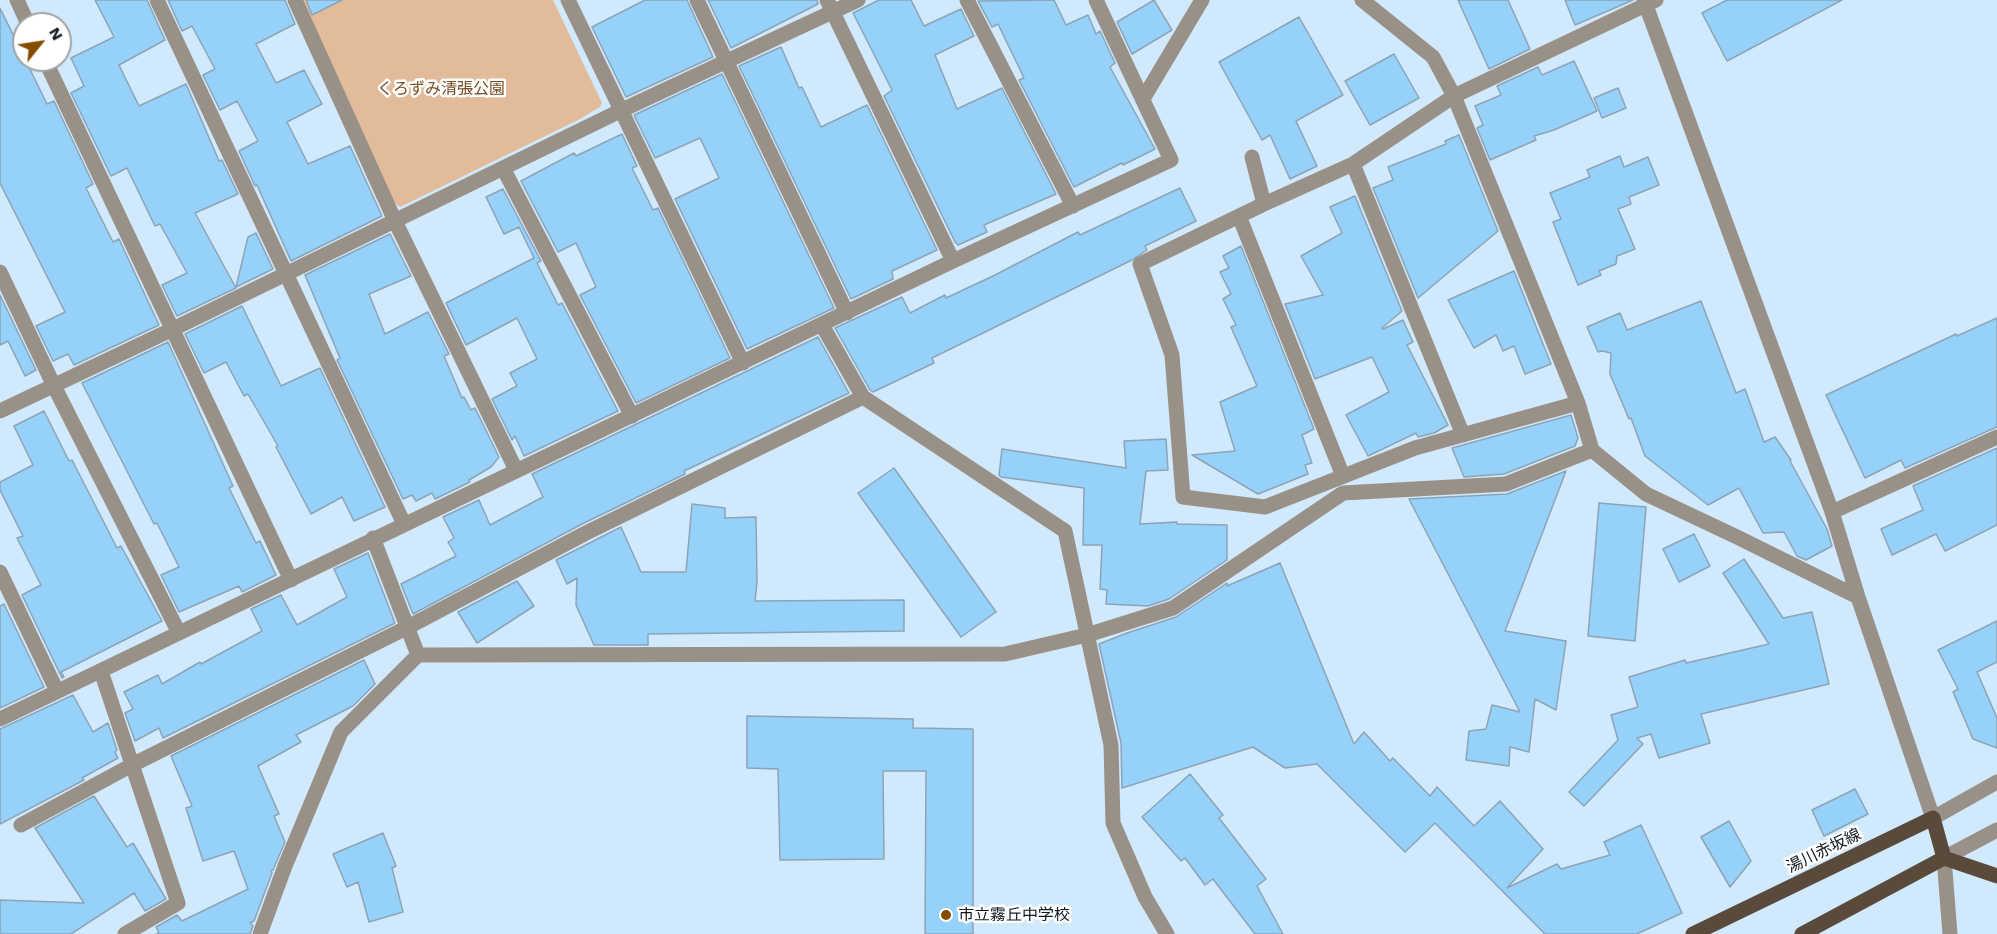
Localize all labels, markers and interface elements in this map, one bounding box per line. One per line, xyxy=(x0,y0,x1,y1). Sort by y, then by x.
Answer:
north arrow xyxy=(12,12,72,72)
text: N xyxy=(45,24,67,44)
park label: くろずみ清張公園 xyxy=(377,79,505,99)
street label: 湯川赤坂線 xyxy=(1784,825,1864,877)
place label: 市立霧丘中学校 xyxy=(958,905,1070,925)
marker: 市立霧丘中学校 xyxy=(939,908,953,922)

